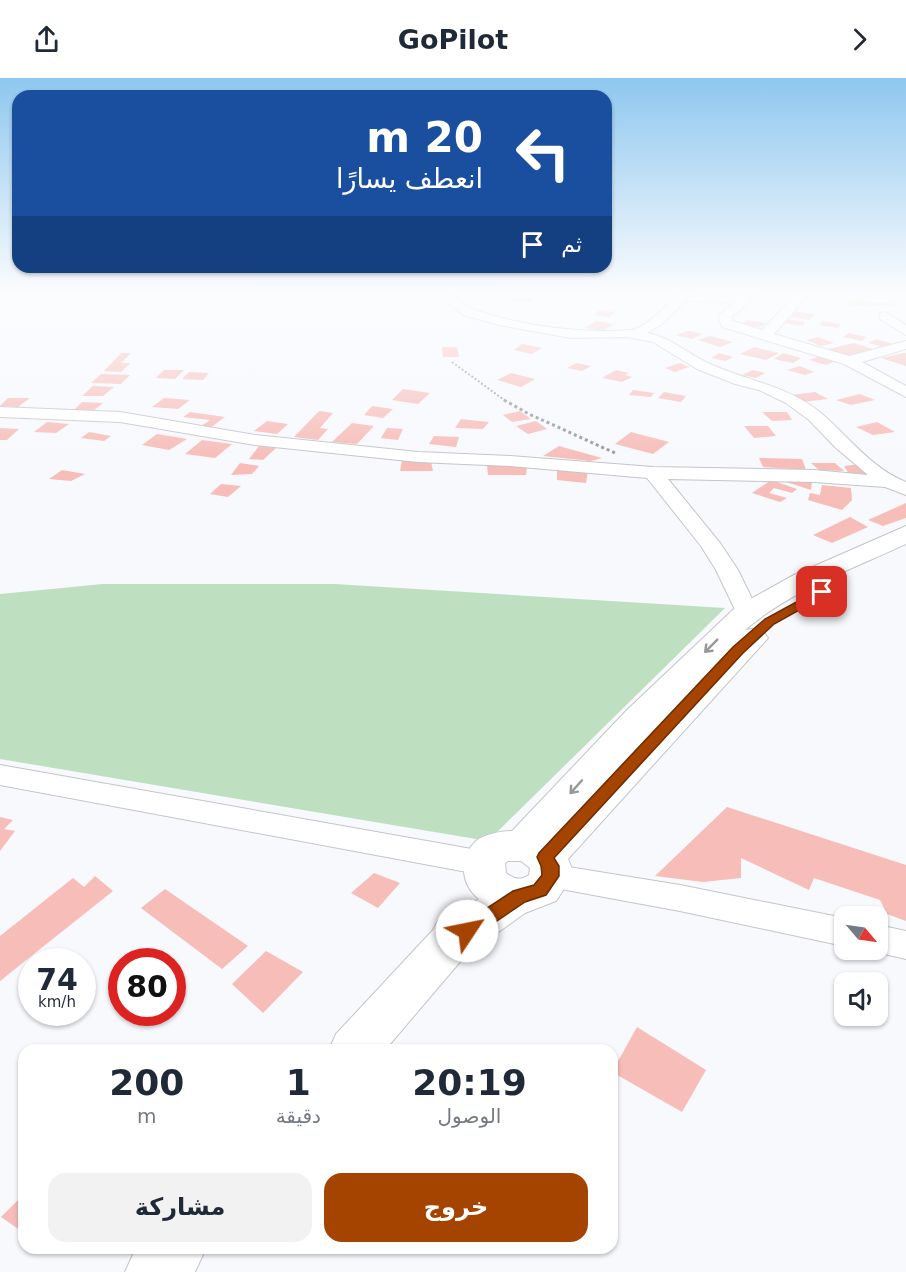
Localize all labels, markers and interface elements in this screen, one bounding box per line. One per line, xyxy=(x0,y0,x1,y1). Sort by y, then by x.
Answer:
icon: share xyxy=(30,23,63,56)
icon: forward xyxy=(843,23,876,56)
text: GoPilot xyxy=(398,24,508,55)
text: 20 m xyxy=(366,113,483,162)
icon: left xyxy=(504,114,582,192)
text: انعطف يسارًا xyxy=(336,163,483,194)
icon: arrive xyxy=(516,228,549,261)
text: ثم xyxy=(561,232,582,257)
pin xyxy=(796,566,847,617)
icon: arrive xyxy=(805,575,838,608)
one-way arrow xyxy=(703,639,718,653)
one-way arrow xyxy=(569,779,583,794)
position arrow xyxy=(435,899,499,963)
north arrow xyxy=(834,906,888,960)
map controls xyxy=(834,906,888,1026)
speed limit sign: 80 xyxy=(108,948,186,1026)
text: 74 xyxy=(36,962,78,997)
button: sound xyxy=(834,972,888,1026)
text: km/h xyxy=(38,993,76,1011)
text: 200 xyxy=(109,1062,184,1103)
text: 1 xyxy=(286,1062,311,1103)
text: 20:19 xyxy=(412,1062,527,1103)
text: m xyxy=(137,1104,157,1128)
text: دقيقة xyxy=(276,1104,321,1128)
text: الوصول xyxy=(438,1104,501,1128)
button: مشاركة xyxy=(48,1173,312,1242)
button: خروج xyxy=(324,1173,588,1242)

